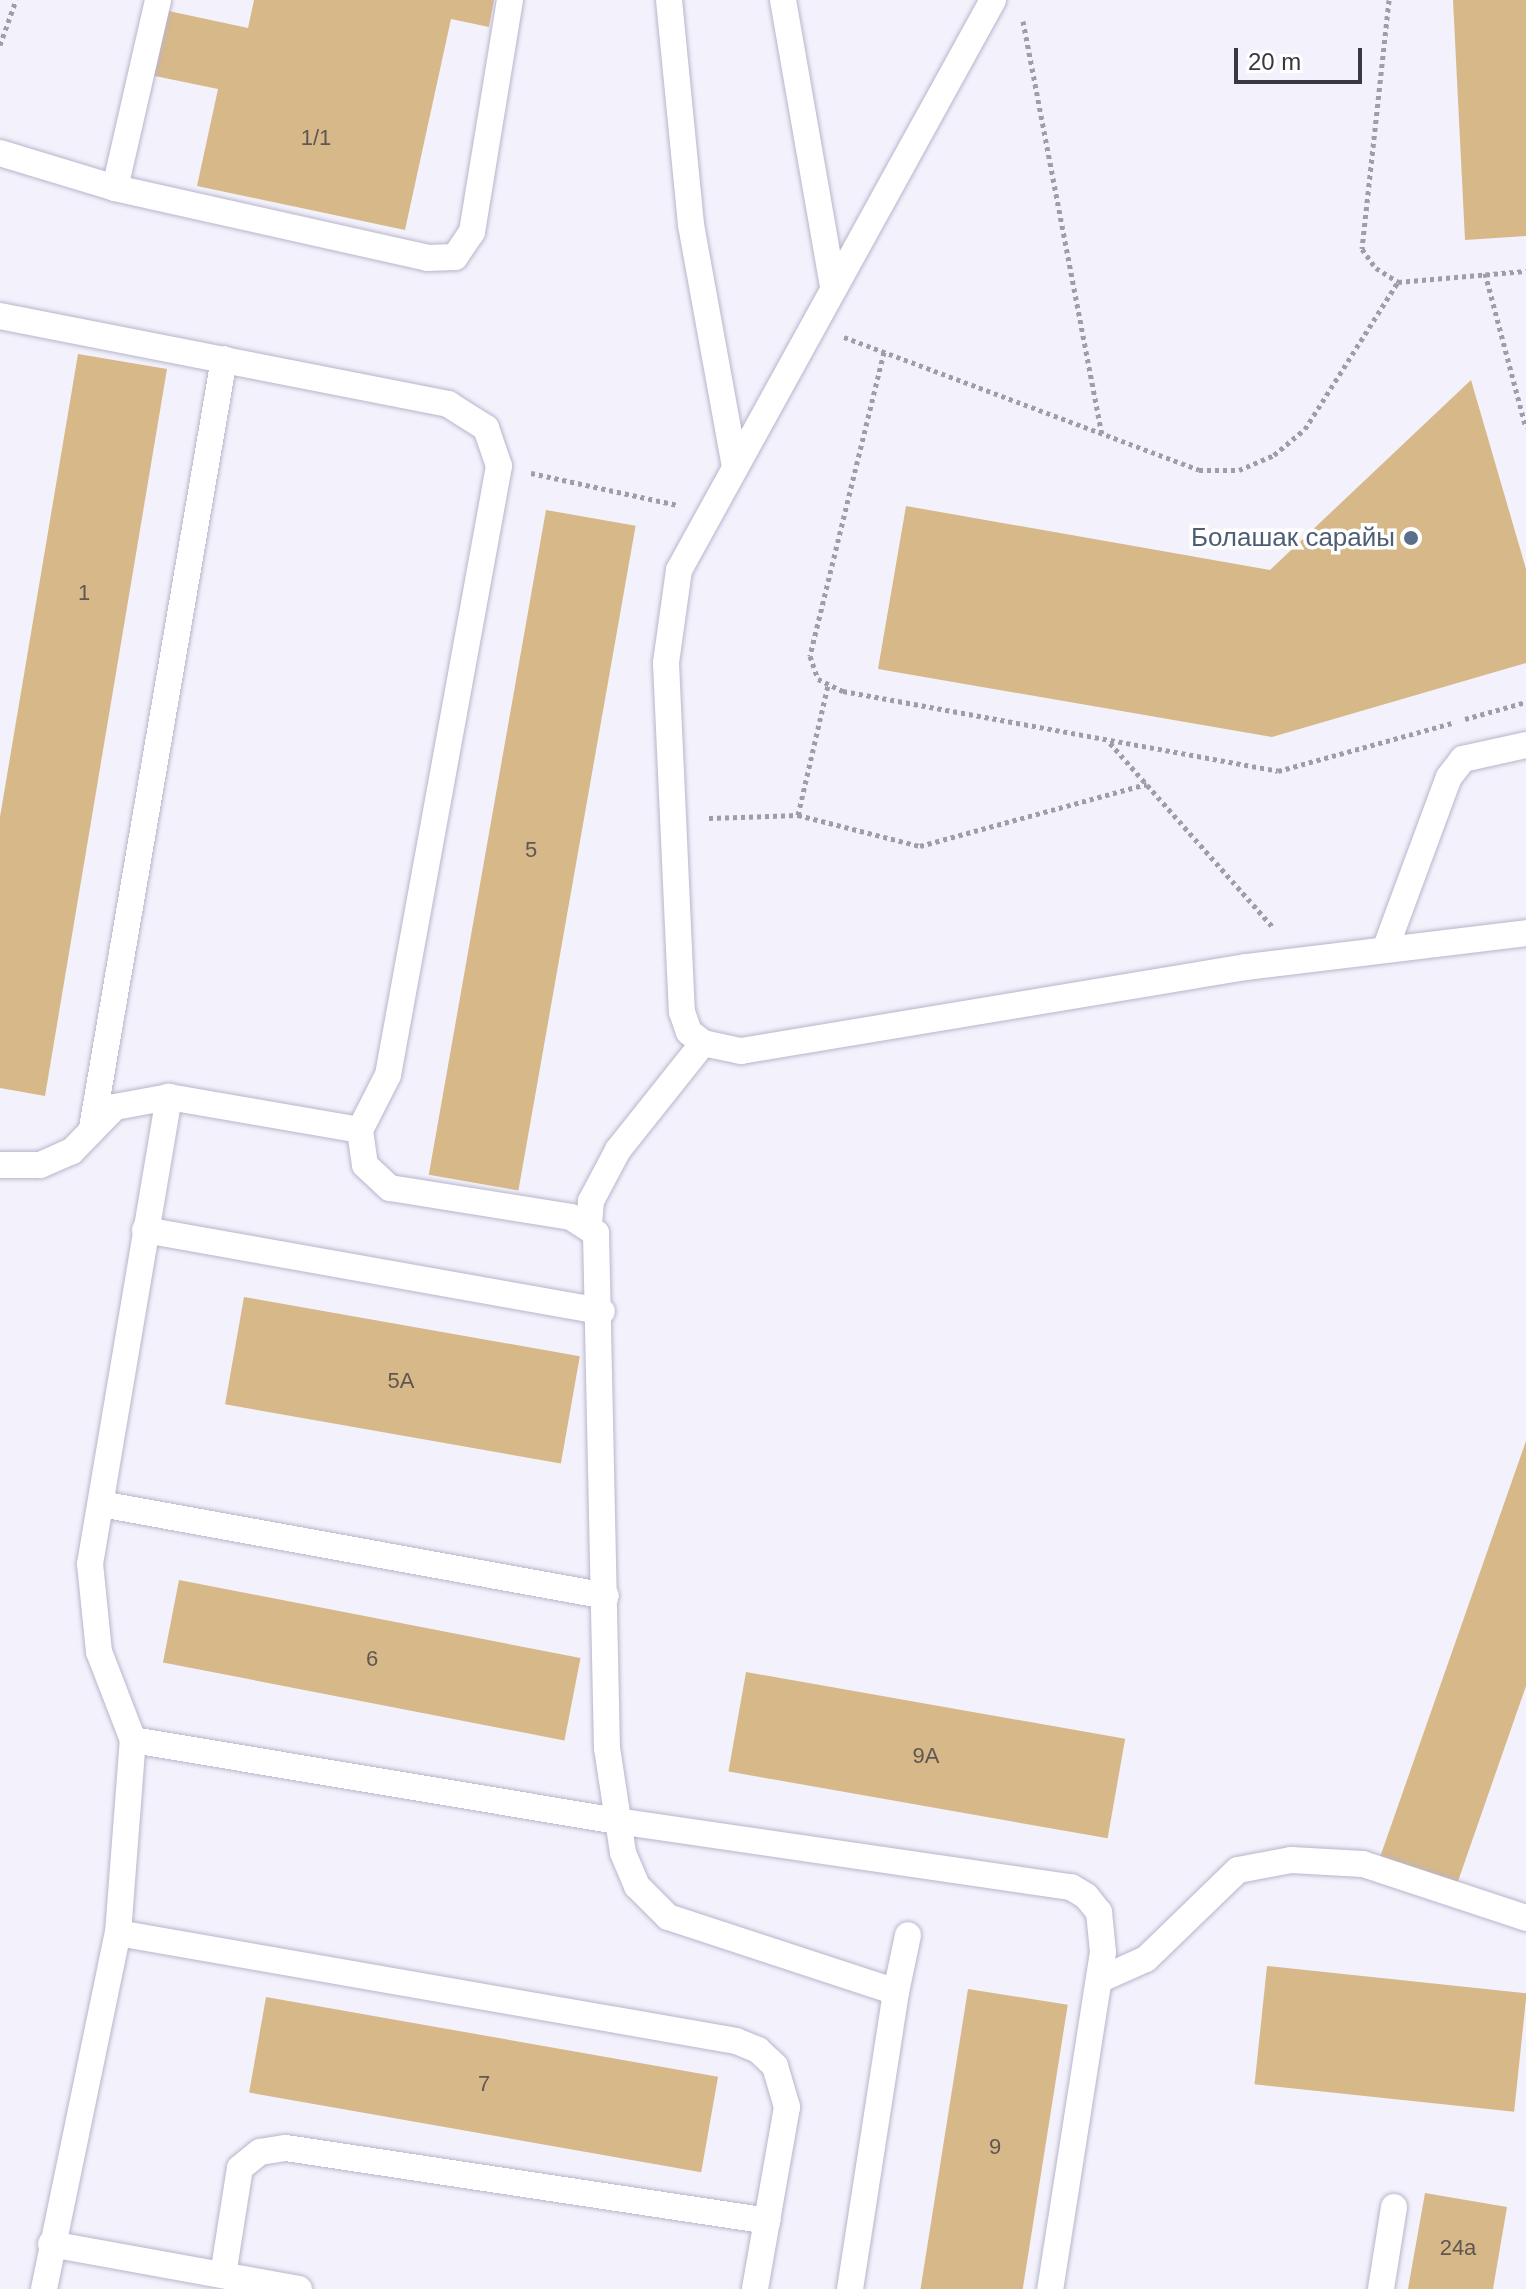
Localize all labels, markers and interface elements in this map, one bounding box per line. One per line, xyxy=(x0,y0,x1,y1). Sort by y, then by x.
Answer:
scale bar xyxy=(1238,32,1366,82)
text: 20 m xyxy=(1248,48,1301,75)
house number: 1/1 xyxy=(301,125,331,151)
place label: Болашак сарайы xyxy=(1191,522,1395,554)
marker: Болашак сарайы xyxy=(1402,529,1420,547)
house number: 1 xyxy=(78,580,90,606)
house number: 5 xyxy=(525,837,537,863)
house number: 5А xyxy=(388,1368,414,1394)
house number: 6 xyxy=(366,1646,378,1672)
house number: 9А xyxy=(913,1743,939,1769)
house number: 7 xyxy=(478,2071,490,2097)
house number: 9 xyxy=(989,2134,1001,2160)
house number: 24а xyxy=(1440,2235,1476,2261)

